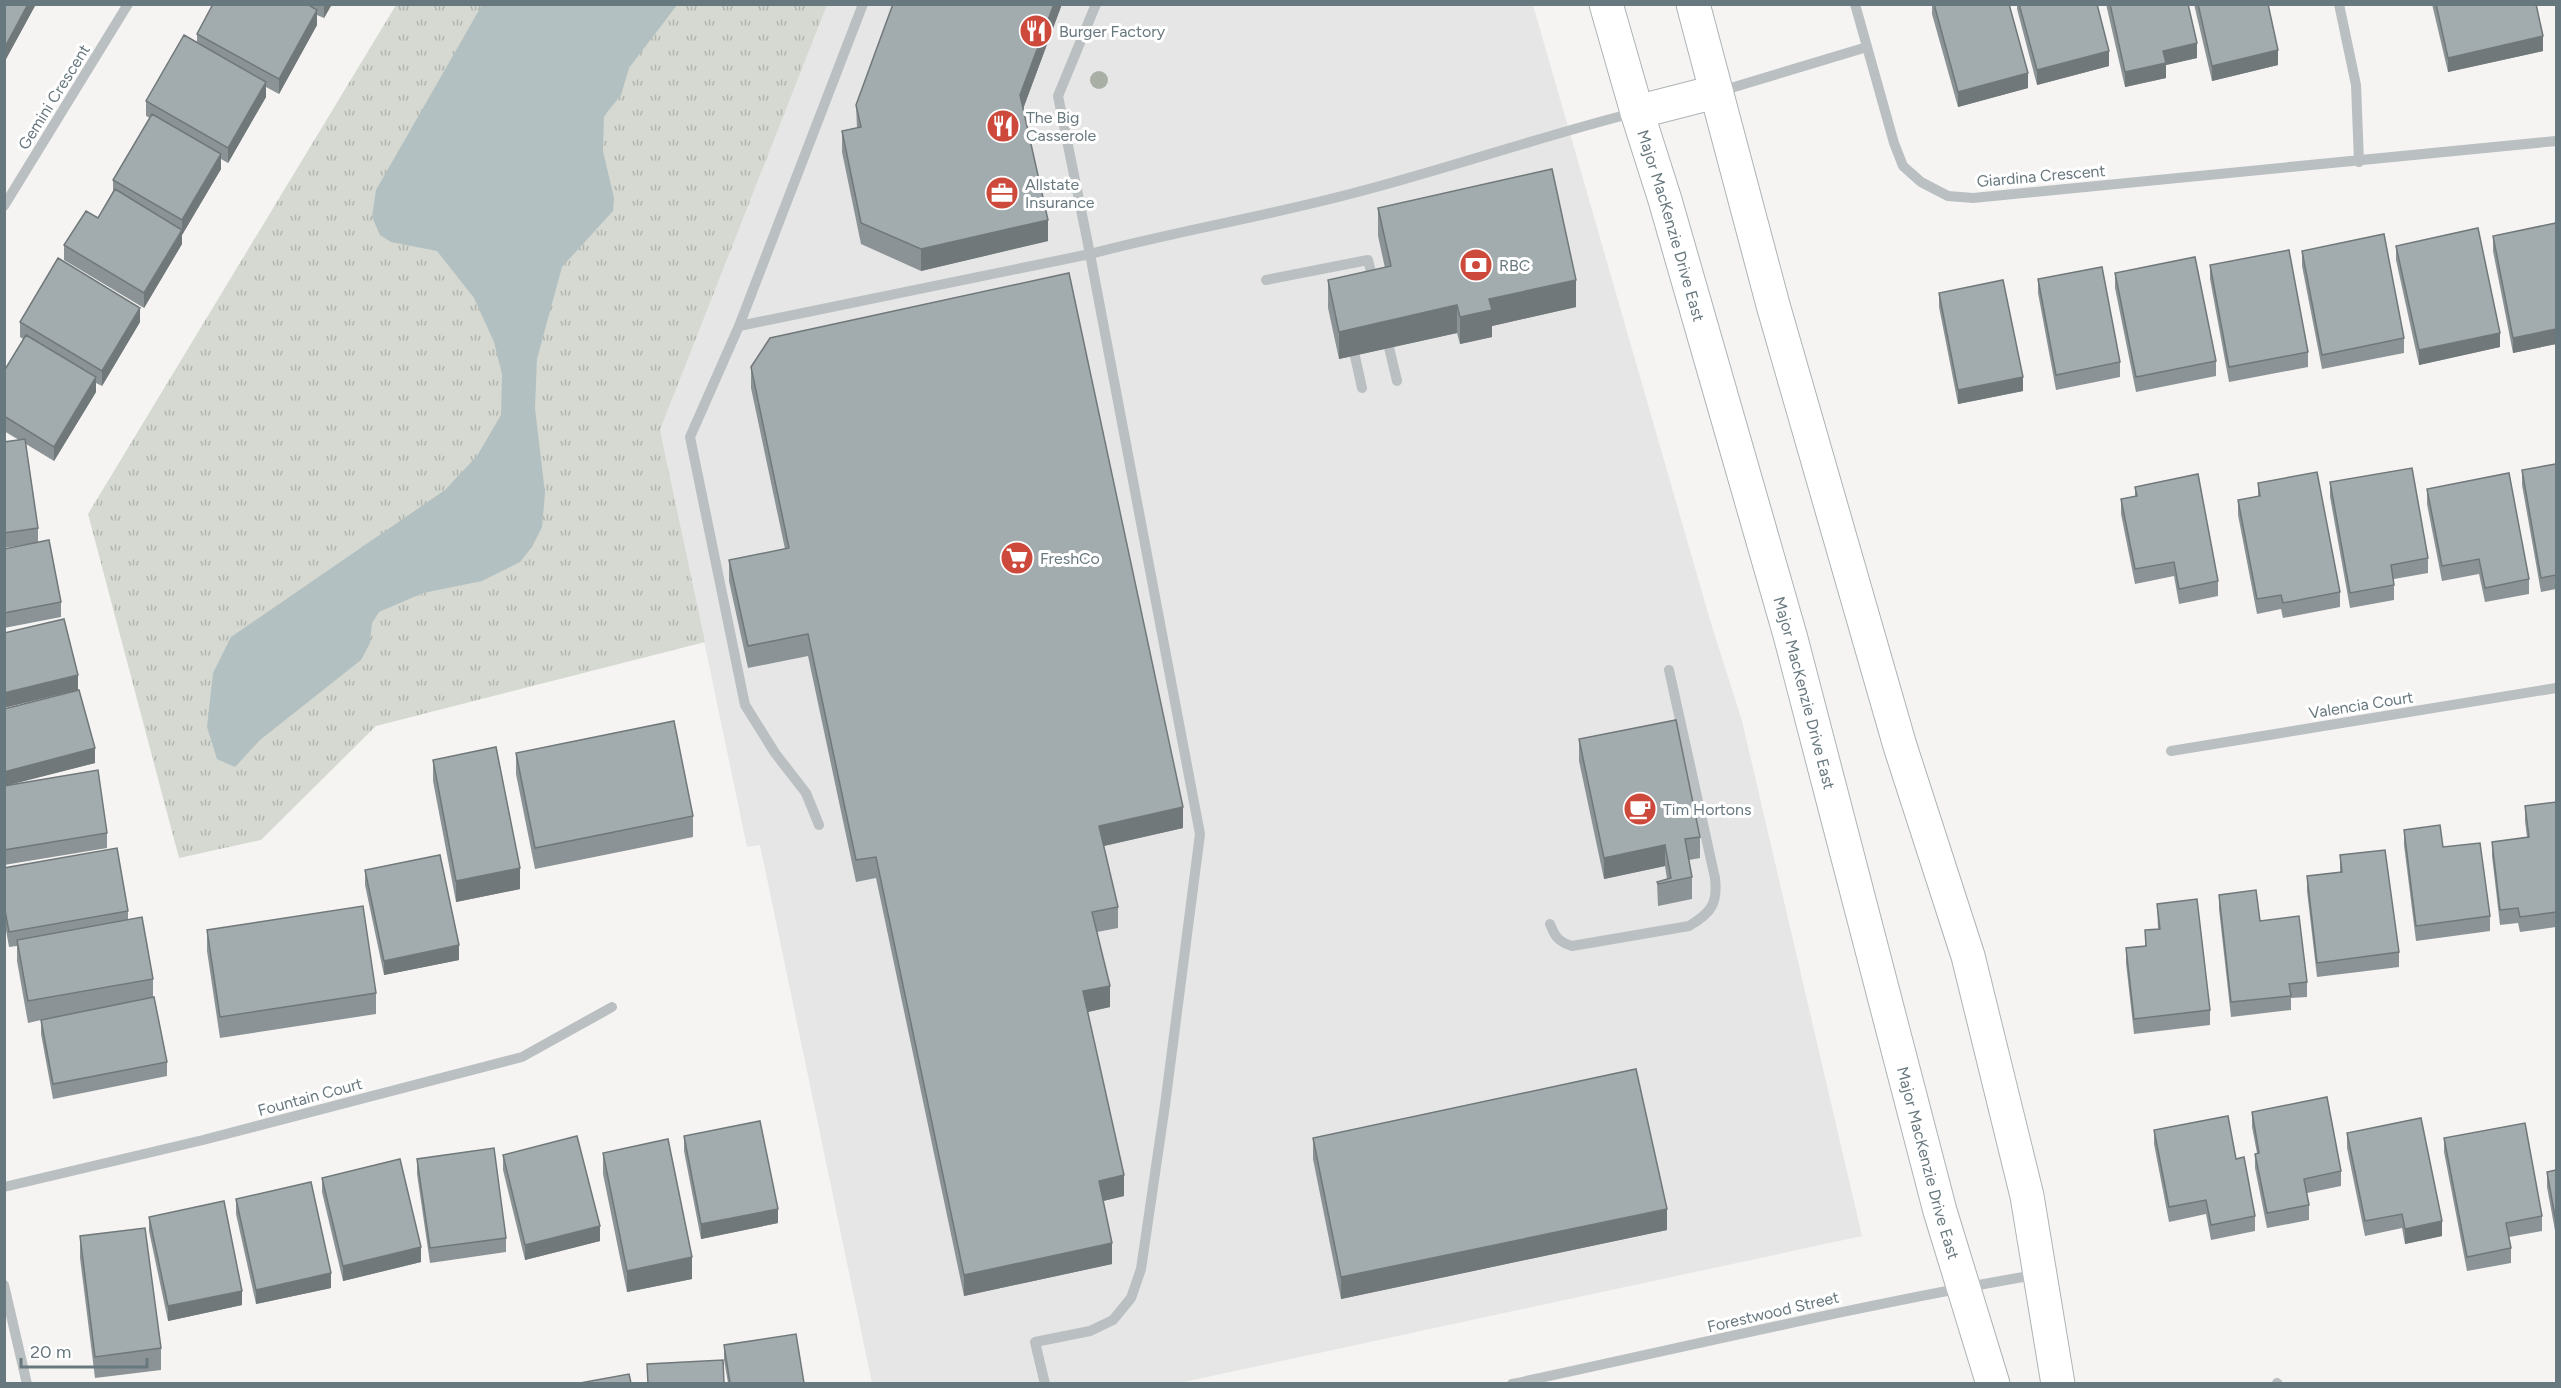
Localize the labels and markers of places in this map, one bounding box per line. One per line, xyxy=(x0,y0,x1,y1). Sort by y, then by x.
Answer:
restaurant icon: Burger Factory xyxy=(1018,13,1054,49)
place label: Burger Factory xyxy=(1059,22,1166,41)
restaurant icon: The Big Casserole xyxy=(985,108,1021,144)
place label: The Big Casserole xyxy=(1026,108,1097,145)
office icon: Allstate Insurance xyxy=(984,175,1020,211)
place label: Allstate Insurance xyxy=(1025,175,1095,212)
bank icon: RBC xyxy=(1458,247,1494,283)
place label: RBC xyxy=(1499,256,1530,275)
supermarket icon: FreshCo xyxy=(999,540,1035,576)
place label: FreshCo xyxy=(1040,549,1100,568)
cafe icon: Tim Hortons xyxy=(1622,791,1658,827)
place label: Tim Hortons xyxy=(1663,800,1752,819)

